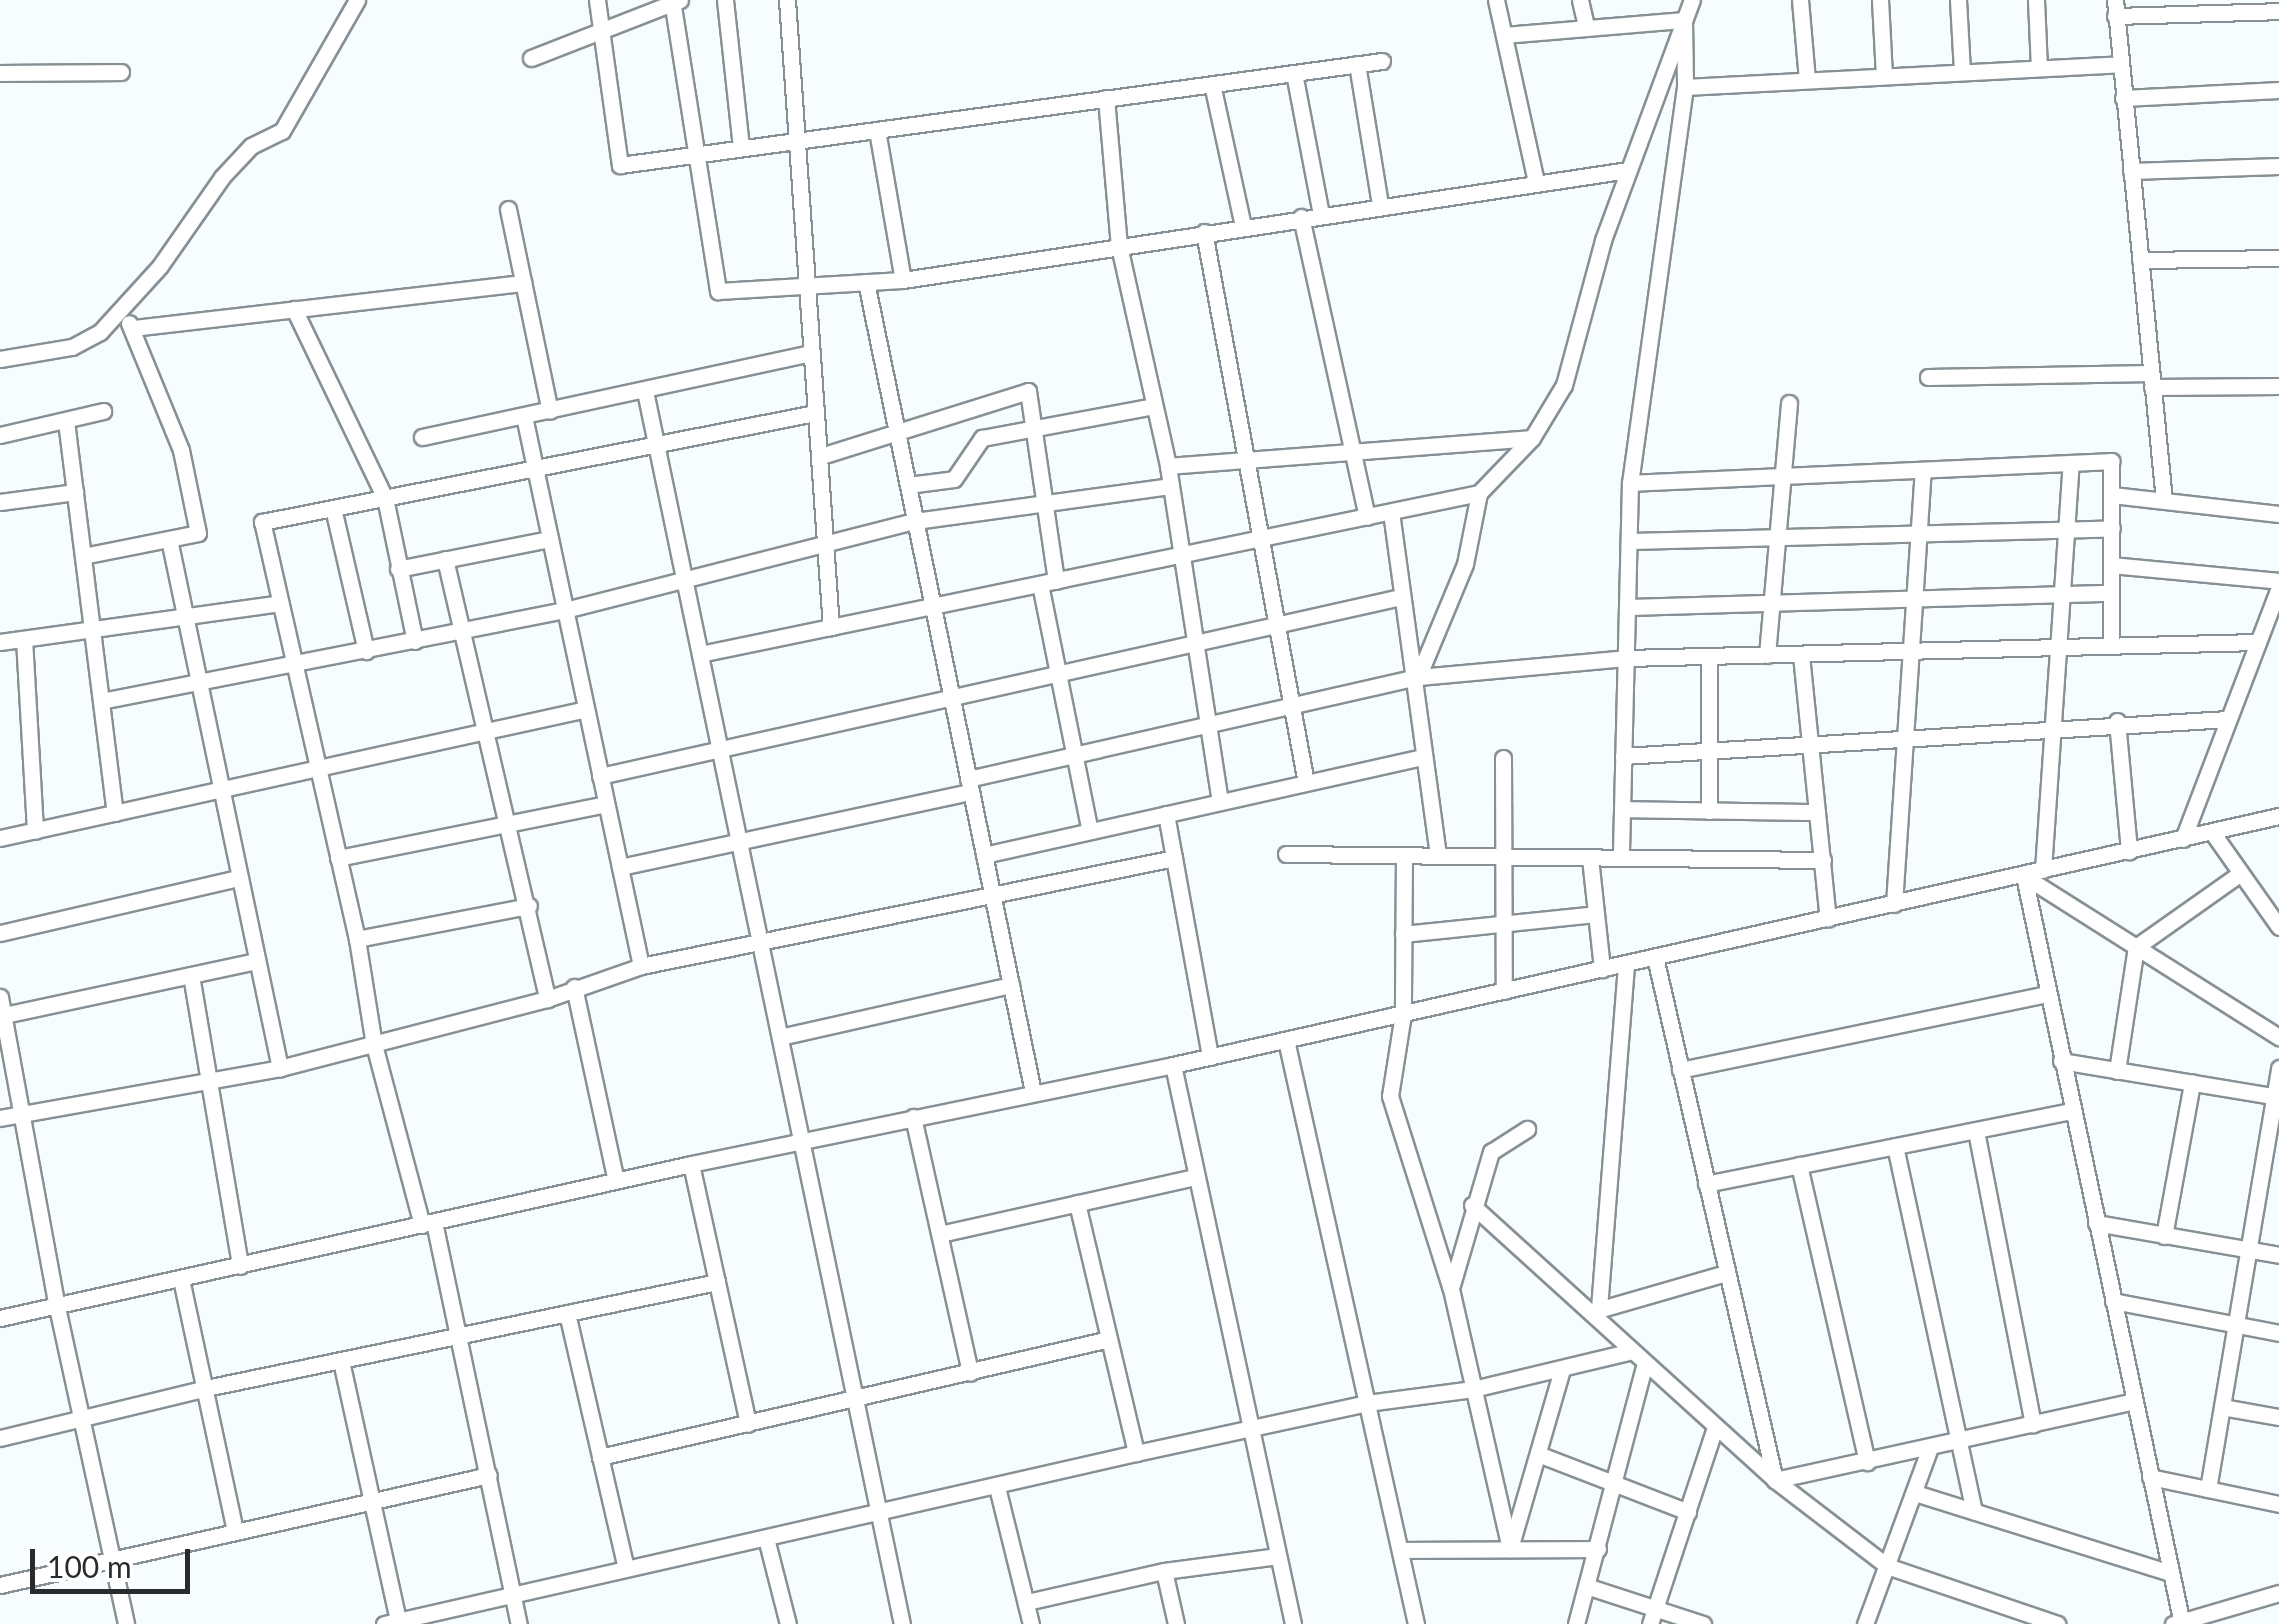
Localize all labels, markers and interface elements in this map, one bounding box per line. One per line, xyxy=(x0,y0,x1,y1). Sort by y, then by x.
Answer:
scale bar xyxy=(35,1529,195,1591)
text: 100 m xyxy=(47,1548,132,1584)

